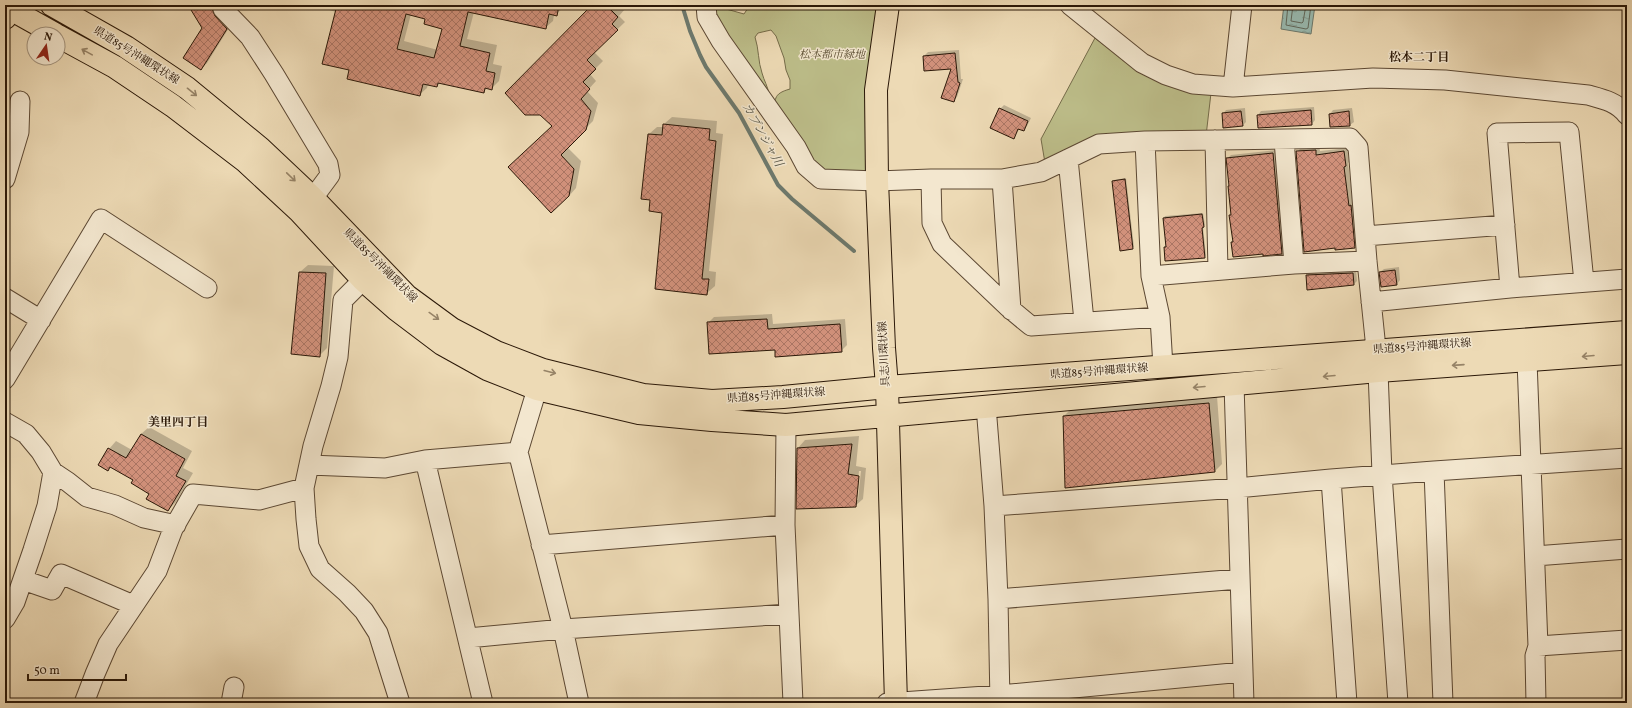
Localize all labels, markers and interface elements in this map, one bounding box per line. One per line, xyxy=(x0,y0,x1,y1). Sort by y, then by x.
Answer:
street label: 県道85号沖縄環状線 xyxy=(90,23,182,89)
north arrow xyxy=(26,26,66,66)
text: N xyxy=(42,30,53,46)
one-way arrow xyxy=(81,47,93,55)
park label: 松本都市緑地 xyxy=(799,48,866,63)
district label: 松本二丁目 xyxy=(1389,50,1449,66)
one-way arrow xyxy=(187,88,198,97)
water label: カブンジャ川 xyxy=(738,100,787,172)
one-way arrow xyxy=(286,172,296,182)
street label: 県道85号沖縄環状線 xyxy=(340,226,420,306)
one-way arrow xyxy=(429,311,440,320)
street label: 具志川環状線 xyxy=(876,321,894,387)
street label: 県道85号沖縄環状線 xyxy=(1372,336,1472,358)
one-way arrow xyxy=(1582,352,1595,359)
street label: 県道85号沖縄環状線 xyxy=(1049,361,1149,383)
one-way arrow xyxy=(1452,362,1465,369)
one-way arrow xyxy=(544,369,557,377)
one-way arrow xyxy=(1323,372,1336,379)
one-way arrow xyxy=(1193,384,1206,391)
street label: 県道85号沖縄環状線 xyxy=(726,385,826,407)
district label: 美里四丁目 xyxy=(148,415,208,431)
scale bar xyxy=(28,656,126,682)
text: 50 m xyxy=(34,663,60,679)

